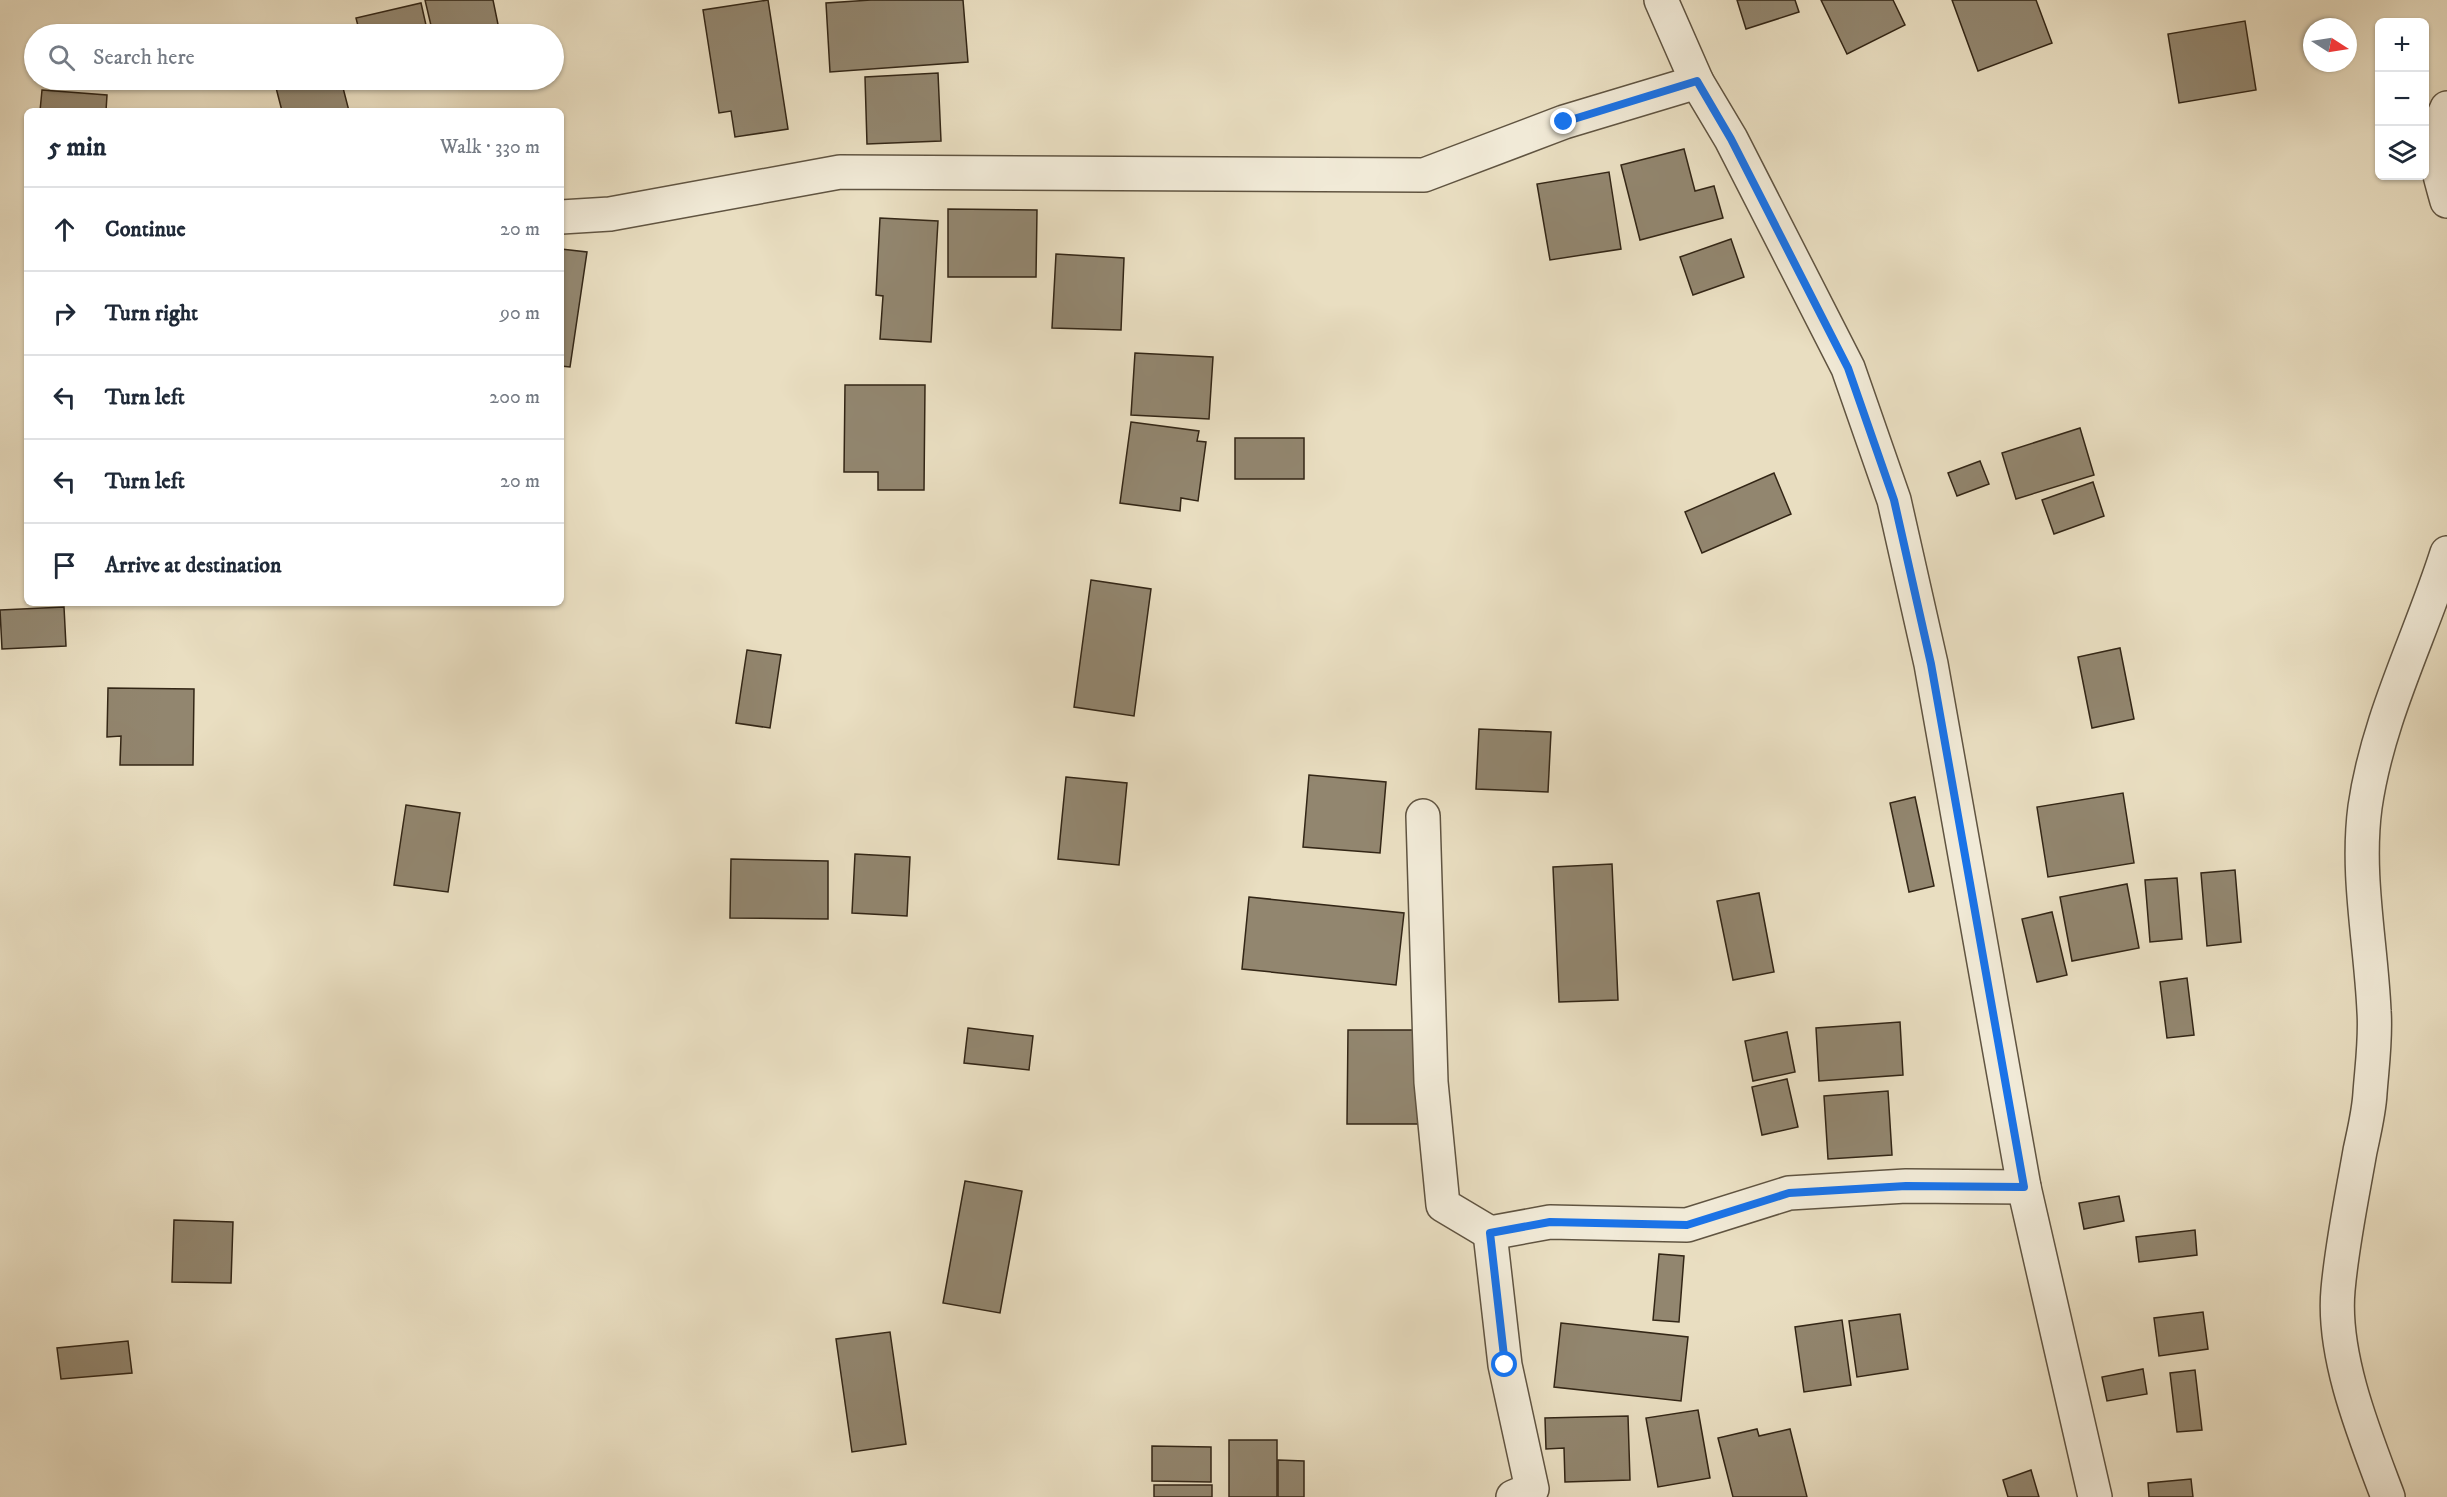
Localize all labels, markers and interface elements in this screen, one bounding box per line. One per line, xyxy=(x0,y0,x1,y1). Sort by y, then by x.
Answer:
north arrow xyxy=(2303,18,2357,72)
map controls xyxy=(2375,18,2429,180)
button: + xyxy=(2375,18,2429,72)
search box xyxy=(24,24,564,90)
icon: search xyxy=(45,41,78,74)
text: Search here xyxy=(93,44,195,71)
button: − xyxy=(2375,72,2429,126)
route end xyxy=(1550,108,1576,134)
button: layers xyxy=(2375,126,2429,180)
text: 5 min xyxy=(48,131,106,164)
text: Walk · 330 m xyxy=(440,135,540,160)
icon: ahead xyxy=(48,213,81,246)
text: Continue xyxy=(105,216,186,243)
text: 20 m xyxy=(500,217,540,242)
icon: right xyxy=(48,297,81,330)
text: Turn right xyxy=(105,300,198,327)
text: 90 m xyxy=(500,301,540,326)
icon: left xyxy=(48,381,81,414)
text: Turn left xyxy=(105,384,185,411)
text: 200 m xyxy=(489,385,540,410)
icon: left xyxy=(48,465,81,498)
text: Turn left xyxy=(105,468,185,495)
text: 20 m xyxy=(500,469,540,494)
icon: arrive xyxy=(48,549,81,582)
text: Arrive at destination xyxy=(105,552,282,579)
route start xyxy=(1491,1351,1517,1377)

